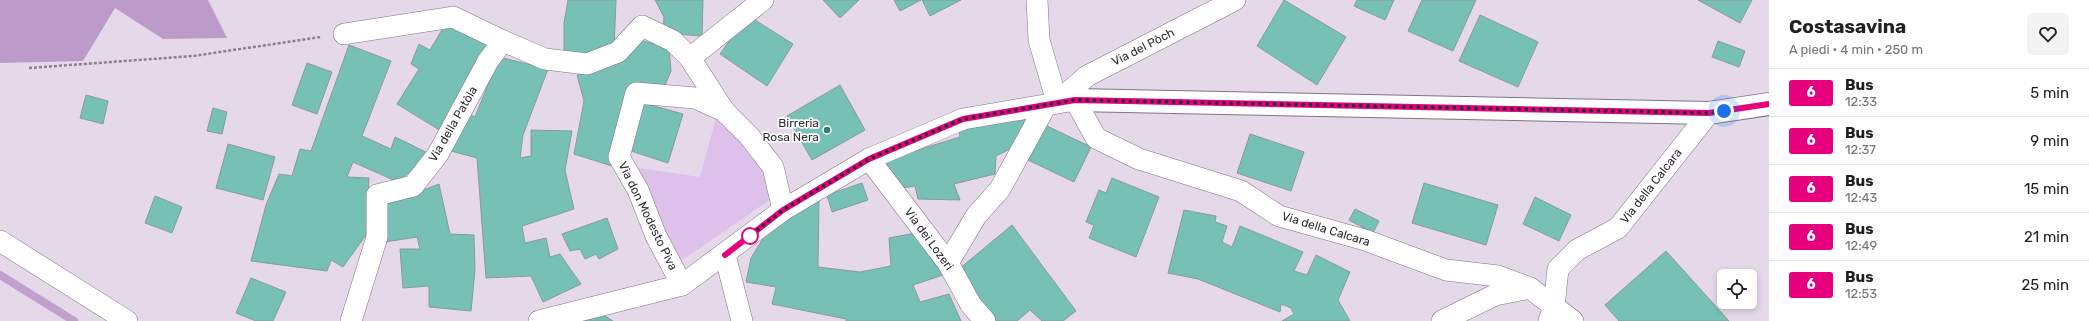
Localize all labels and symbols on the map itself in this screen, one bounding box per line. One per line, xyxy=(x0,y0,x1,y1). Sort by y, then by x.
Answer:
street label: Via del Pòch xyxy=(1109,25,1177,69)
street label: Via della Patòla xyxy=(426,84,480,164)
your location xyxy=(1714,101,1734,121)
place label: Birreria Rosa Nera xyxy=(762,116,819,144)
marker: Birreria Rosa Nera xyxy=(822,125,832,135)
street label: Via della Calcara xyxy=(1617,146,1685,226)
street label: Via don Modesto Piva xyxy=(616,159,680,273)
street label: Via dei Lozeri xyxy=(902,205,956,273)
street label: Via della Calcara xyxy=(1280,209,1372,249)
unlabelled marker xyxy=(741,227,759,245)

